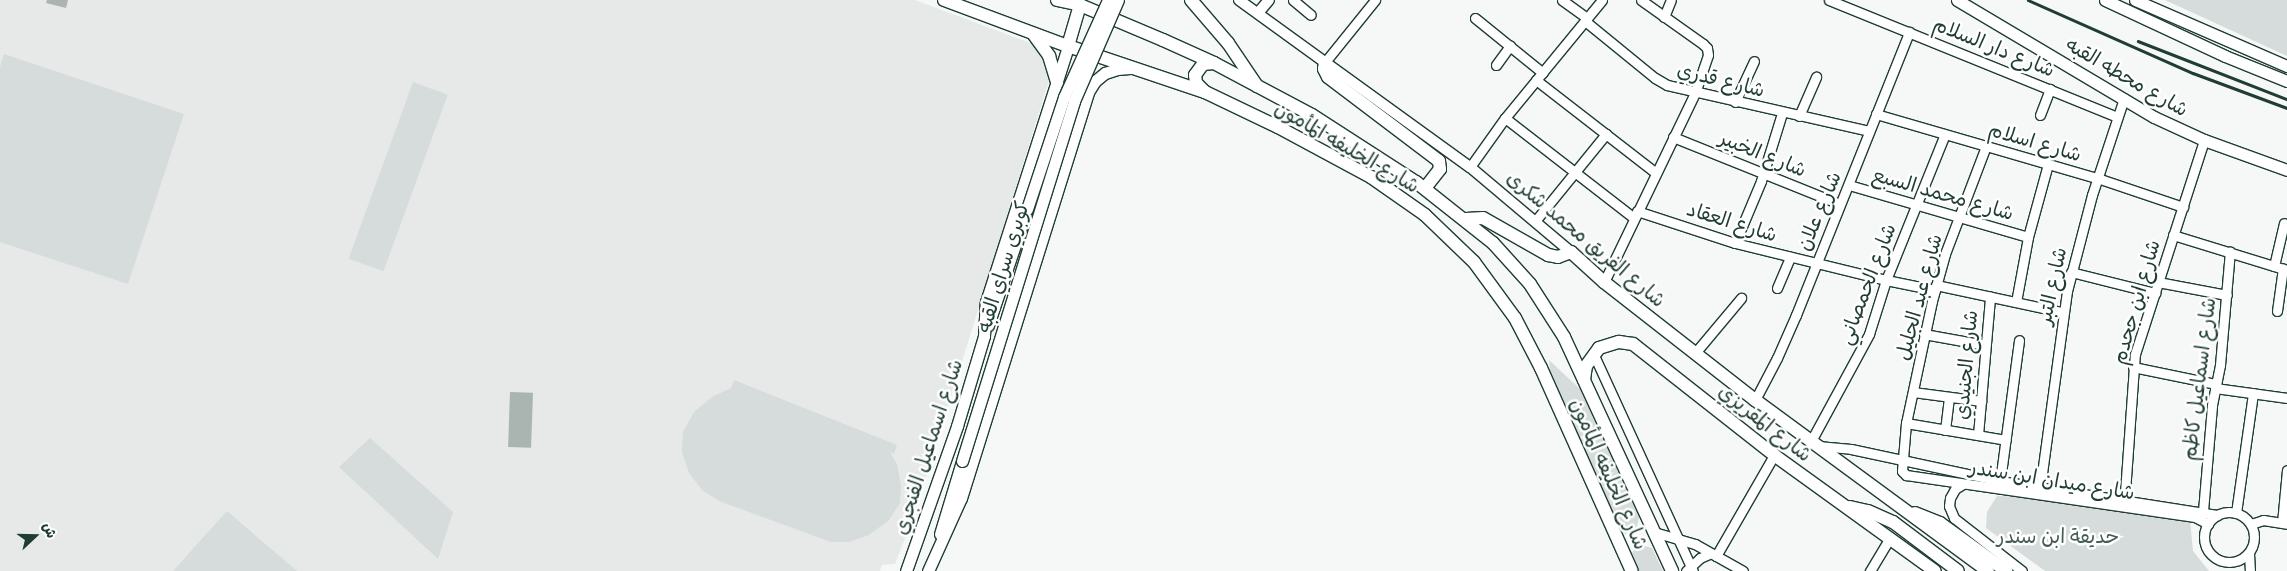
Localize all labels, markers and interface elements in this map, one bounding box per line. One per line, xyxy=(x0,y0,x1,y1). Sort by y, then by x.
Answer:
street label: شارع دار السلام xyxy=(1930,12,2058,82)
street label: شارع محطه القبه xyxy=(2062,32,2192,122)
street label: شارع قدري xyxy=(1675,58,1767,102)
street label: شارع الخليفه المأمون xyxy=(1270,96,1424,198)
street label: شارع اسلام xyxy=(1986,117,2084,167)
street label: شارع الخبير xyxy=(1716,126,1810,182)
street label: شارع محمد السبع xyxy=(1870,162,2016,226)
street label: شارع الفريق محمد شكرى xyxy=(1502,166,1670,312)
street label: شارع علان xyxy=(1792,168,1846,254)
street label: شارع العقاد xyxy=(1684,197,1780,247)
street label: كوبري سراي القبه xyxy=(972,198,1034,336)
street label: شارع الحمصاني xyxy=(1833,220,1901,348)
street label: شارع عبد الجليل xyxy=(1891,231,1947,363)
street label: شارع ابن جحدم xyxy=(2107,237,2165,367)
street label: شارع التبر xyxy=(2032,245,2072,327)
street label: شارع اسماعيل كاظم xyxy=(2177,296,2221,462)
street label: شارع الجنيدي xyxy=(1949,309,1983,421)
street label: شارع اسماعيل الفنجري xyxy=(888,356,968,538)
street label: شارع المقريزي xyxy=(1714,379,1816,467)
street label: شارع الخليفه المأمون xyxy=(1565,395,1653,553)
street label: شارع ميدان ابن سندر xyxy=(1968,455,2136,505)
north arrow xyxy=(10,511,60,561)
text: ش xyxy=(39,520,60,541)
park label: حديقة ابن سندر xyxy=(1997,524,2119,548)

